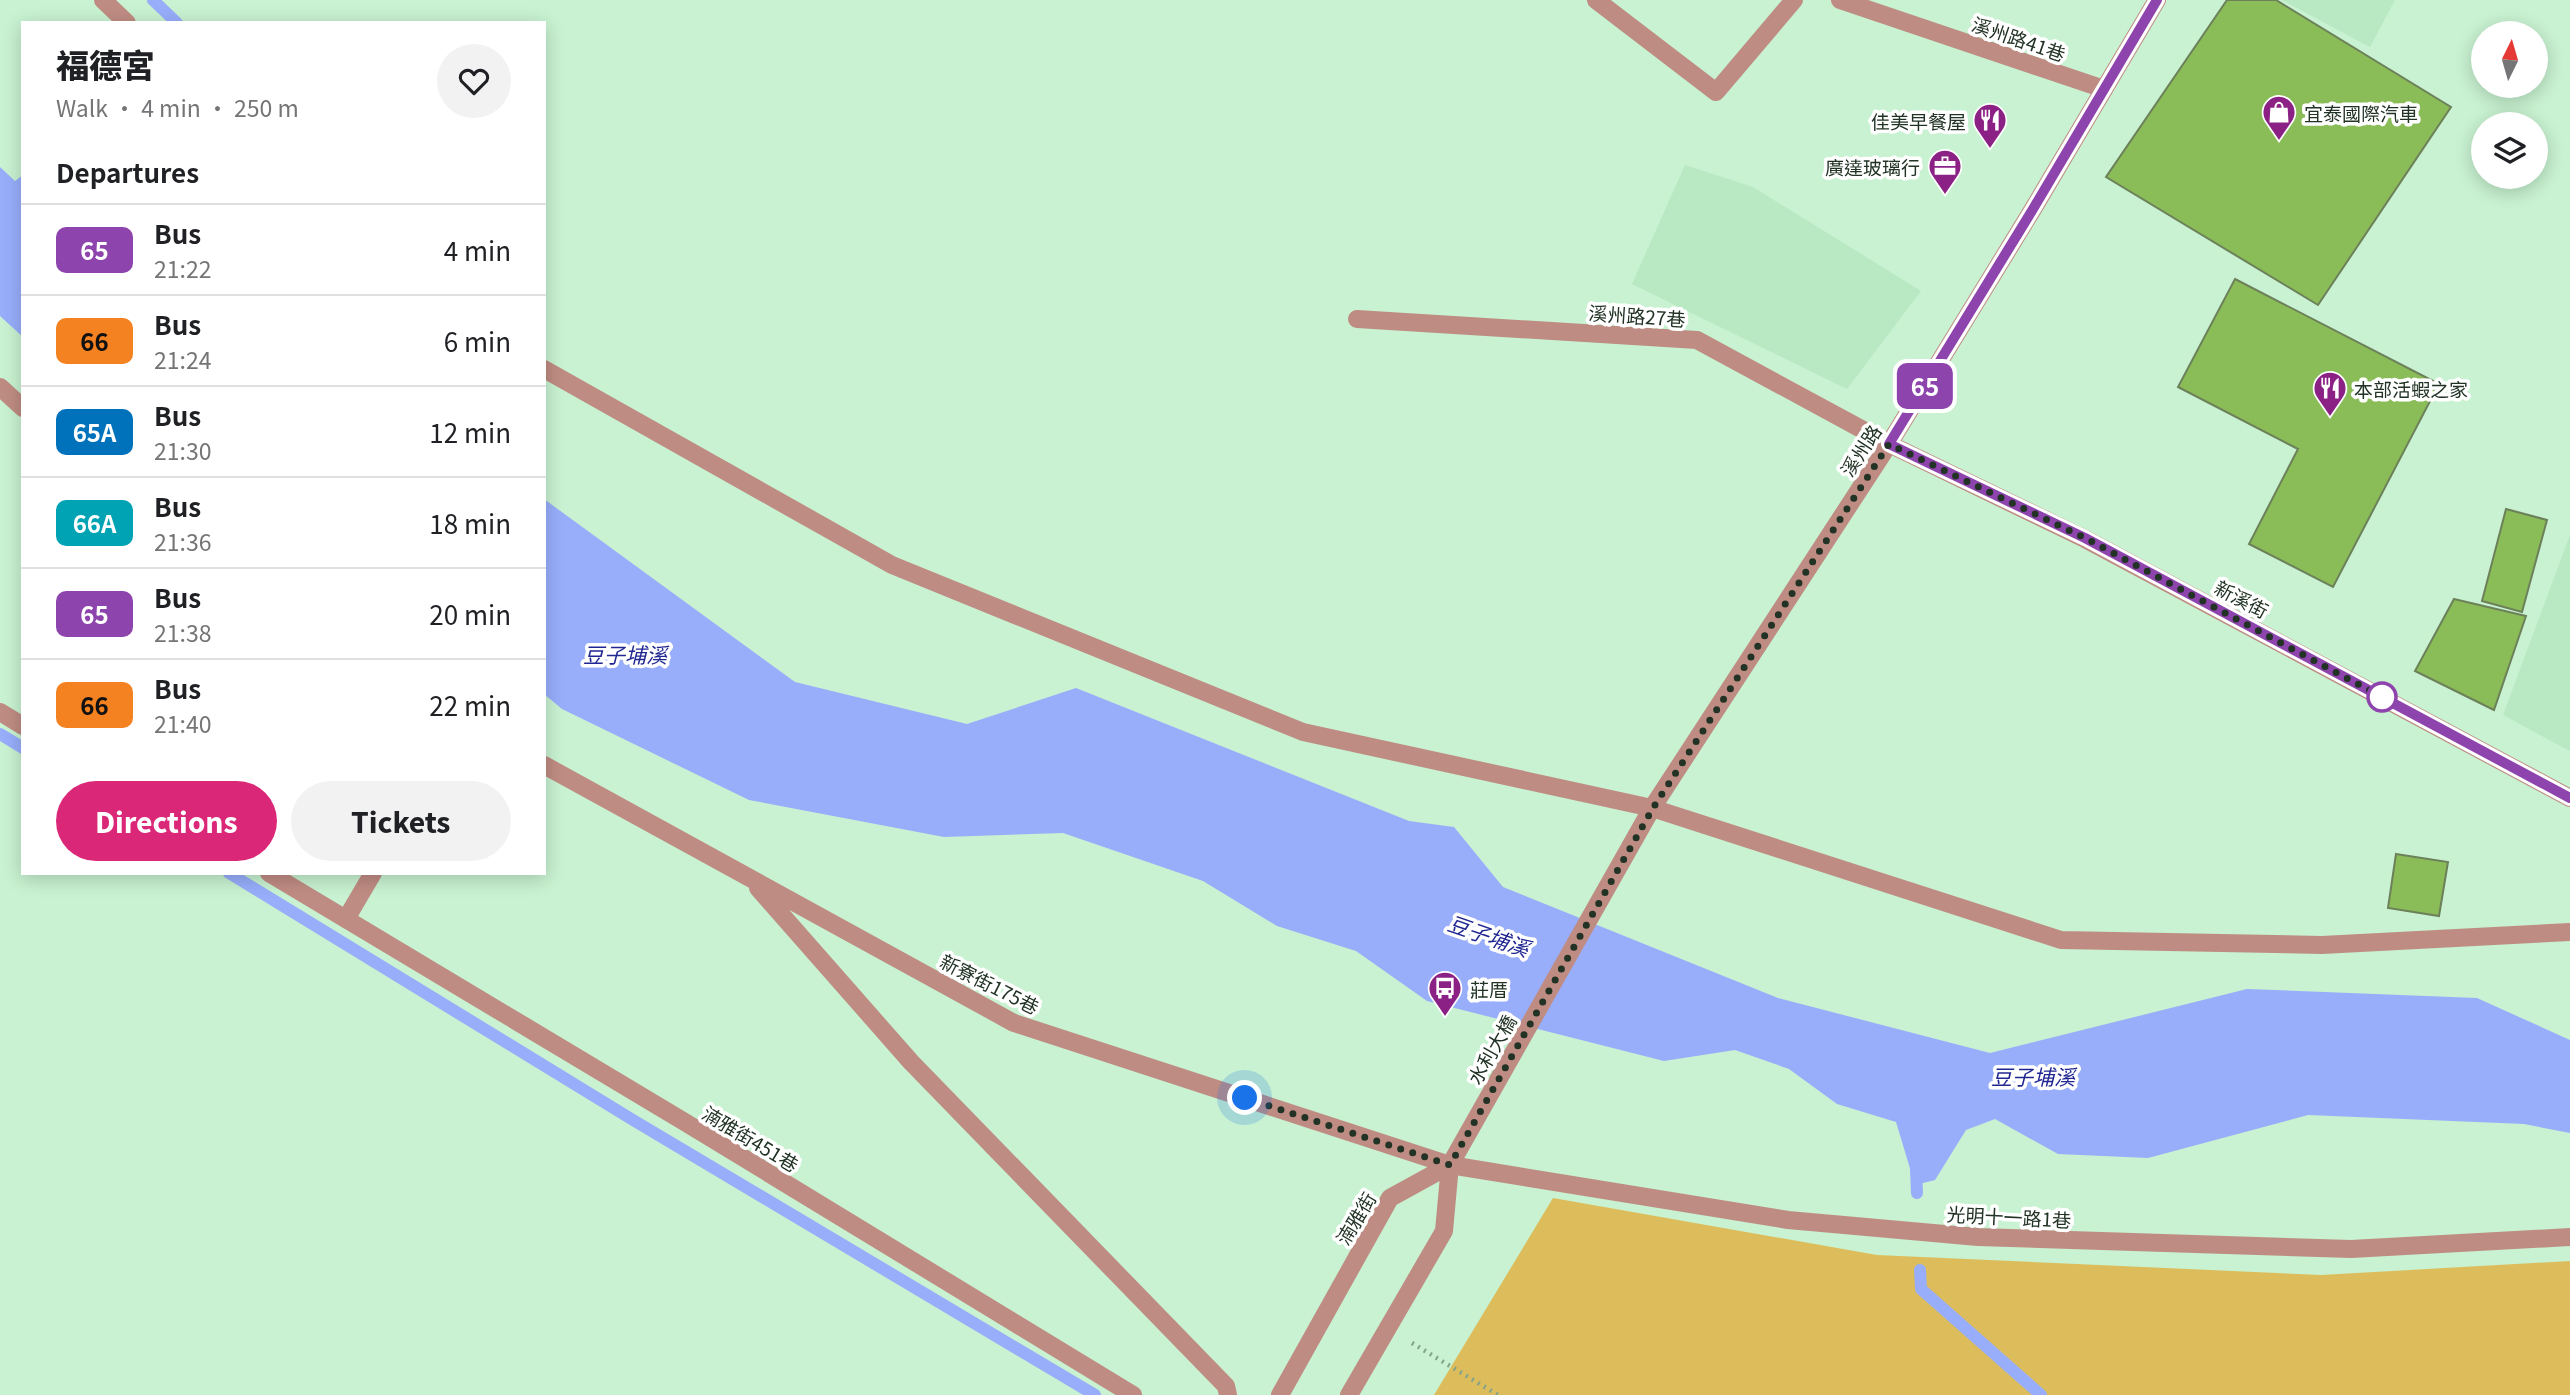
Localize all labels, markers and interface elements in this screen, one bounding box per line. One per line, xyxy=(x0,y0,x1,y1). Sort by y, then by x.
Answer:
street label: 溪州路41巷 xyxy=(1969,9,2069,67)
north arrow xyxy=(2471,21,2548,98)
map controls xyxy=(2471,21,2548,189)
text: 福德宮 xyxy=(56,40,155,88)
button: heart xyxy=(437,44,511,118)
text: Walk · 4 min · 250 m xyxy=(56,90,299,124)
shop icon: 宜泰國際汽車 xyxy=(2260,93,2298,142)
place label: 宜泰國際汽車 xyxy=(2304,99,2418,126)
restaurant icon: 佳美早餐屋 xyxy=(1971,101,2009,150)
place label: 佳美早餐屋 xyxy=(1871,107,1966,134)
button: layers xyxy=(2471,112,2548,189)
office icon: 廣達玻璃行 xyxy=(1926,147,1964,196)
text: Departures xyxy=(56,153,199,190)
place label: 廣達玻璃行 xyxy=(1825,153,1920,180)
text: Bus xyxy=(154,214,201,251)
text: 4 min xyxy=(444,231,511,268)
text: 65 xyxy=(80,232,109,267)
text: 21:22 xyxy=(154,251,211,285)
street label: 溪州路27巷 xyxy=(1588,298,1686,332)
text: Bus xyxy=(154,305,201,342)
text: 6 min xyxy=(444,322,511,359)
text: 66 xyxy=(80,323,109,358)
text: 21:24 xyxy=(154,342,211,376)
line badge: 65 xyxy=(1894,363,1956,409)
text: 65 xyxy=(1911,368,1939,403)
restaurant icon: 本部活蝦之家 xyxy=(2311,369,2349,418)
place label: 本部活蝦之家 xyxy=(2354,375,2468,402)
text: Bus xyxy=(154,396,201,433)
text: 12 min xyxy=(429,413,511,450)
text: 65A xyxy=(73,414,116,449)
street label: 溪州路 xyxy=(1833,419,1887,481)
text: 21:30 xyxy=(154,433,211,467)
text: Bus xyxy=(154,487,201,524)
text: 18 min xyxy=(429,504,511,541)
text: 66A xyxy=(73,505,116,540)
text: 21:36 xyxy=(154,524,211,558)
street label: 新溪街 xyxy=(2210,573,2274,623)
text: Bus xyxy=(154,578,201,615)
text: 20 min xyxy=(429,595,511,632)
text: 65 xyxy=(80,596,109,631)
text: 21:38 xyxy=(154,615,211,649)
water label: 豆子埔溪 xyxy=(583,639,670,669)
text: Bus xyxy=(154,669,201,706)
unlabelled marker xyxy=(2367,682,2397,712)
text: 22 min xyxy=(429,686,511,723)
text: 66 xyxy=(80,687,109,722)
text: 21:40 xyxy=(154,706,211,740)
button: Directions xyxy=(56,781,277,861)
button: Tickets xyxy=(291,781,511,861)
water label: 豆子埔溪 xyxy=(1444,907,1536,964)
street label: 新寮街175巷 xyxy=(936,947,1044,1019)
bus stop icon: 莊厝 xyxy=(1426,969,1464,1018)
place label: 莊厝 xyxy=(1470,975,1508,1002)
street label: 水利大橋 xyxy=(1460,1009,1522,1089)
water label: 豆子埔溪 xyxy=(1991,1061,2078,1091)
your location xyxy=(1227,1080,1262,1115)
street label: 湳雅街451巷 xyxy=(698,1099,804,1177)
street label: 湳雅街 xyxy=(1329,1187,1381,1249)
street label: 光明十一路1巷 xyxy=(1946,1199,2072,1233)

